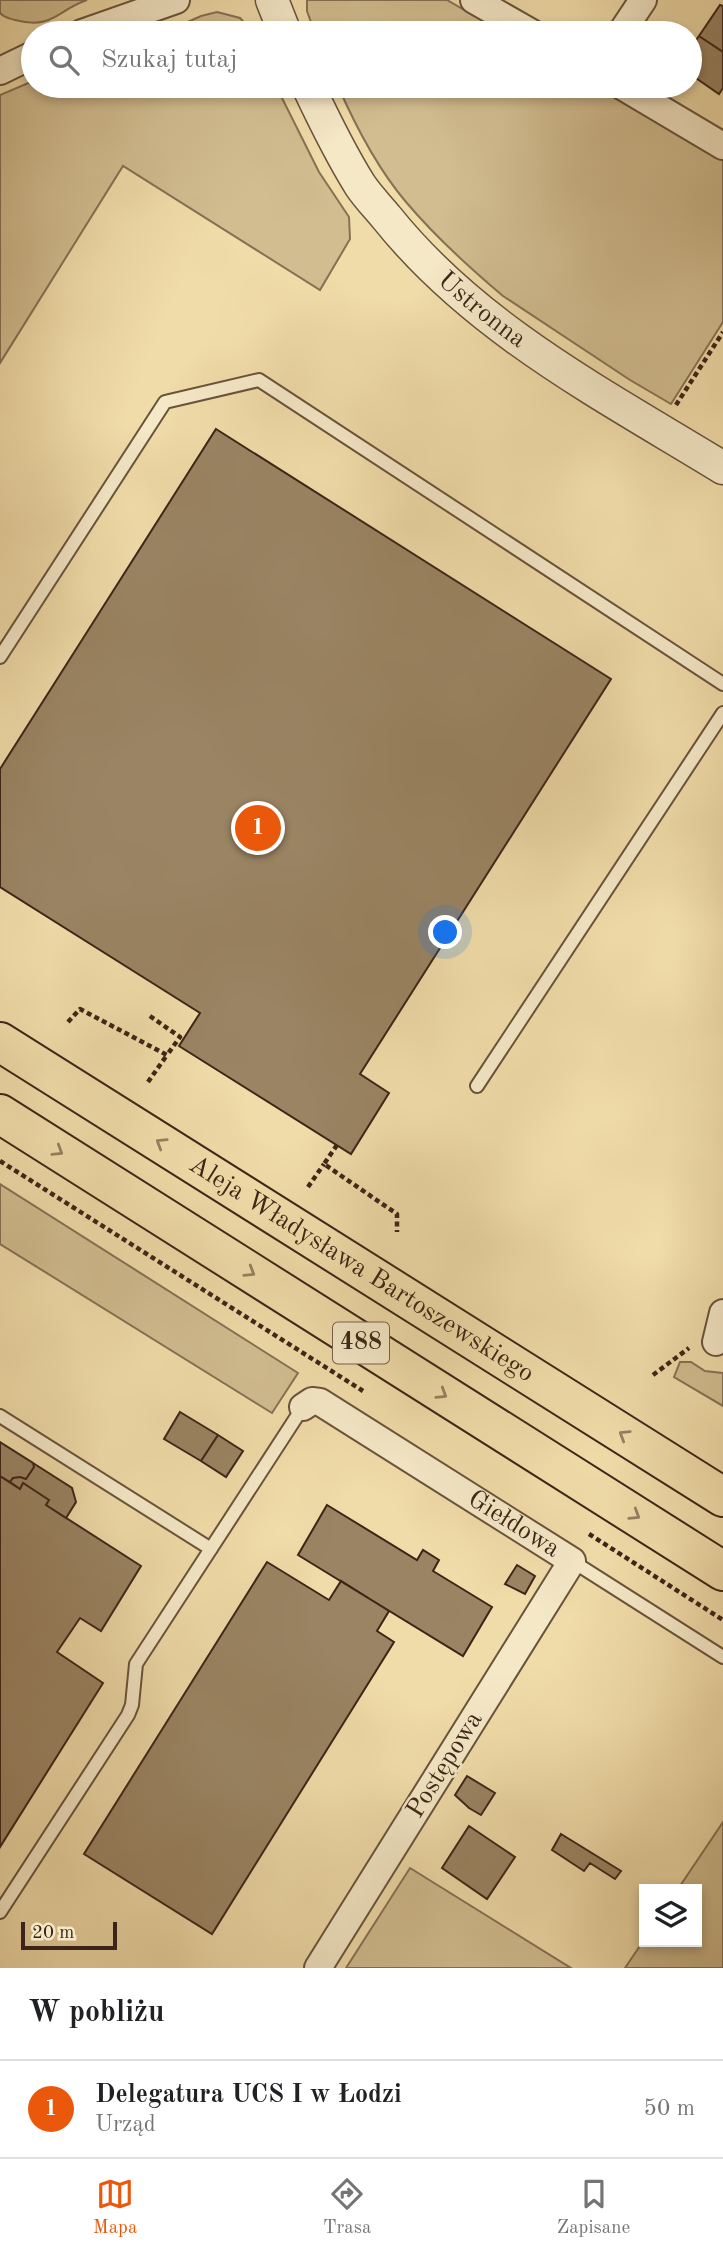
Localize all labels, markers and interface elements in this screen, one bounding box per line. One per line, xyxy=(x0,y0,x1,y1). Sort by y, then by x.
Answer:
search box xyxy=(21,21,702,98)
icon: search xyxy=(45,41,83,79)
text: Szukaj tutaj xyxy=(101,47,238,73)
street label: Ustronna xyxy=(433,267,531,353)
pin: 1 xyxy=(235,802,281,854)
your location xyxy=(428,915,462,949)
one-way arrow xyxy=(155,1139,168,1152)
one-way arrow xyxy=(50,1142,63,1155)
street label: Aleja Władysława Bartoszewskiego xyxy=(184,1151,538,1387)
one-way arrow xyxy=(242,1264,255,1277)
road number: 488 xyxy=(333,1322,389,1364)
one-way arrow xyxy=(435,1385,448,1398)
one-way arrow xyxy=(618,1430,631,1443)
street label: Giełdowa xyxy=(463,1486,564,1563)
one-way arrow xyxy=(627,1507,640,1520)
street label: Postępowa xyxy=(402,1707,488,1823)
map controls xyxy=(639,1884,702,1947)
button: layers xyxy=(639,1884,702,1947)
scale bar xyxy=(21,1919,117,1951)
text: 20 m xyxy=(32,1924,74,1943)
text: W pobliżu xyxy=(28,1998,164,2028)
text: Delegatura UCS I w Łodzi xyxy=(95,2082,402,2108)
text: 1 xyxy=(44,2097,58,2120)
text: 50 m xyxy=(644,2097,695,2120)
text: Urząd xyxy=(95,2113,156,2136)
tab: Mapa xyxy=(93,2175,137,2240)
tab: Trasa xyxy=(323,2175,371,2240)
tab: Zapisane xyxy=(557,2175,630,2240)

